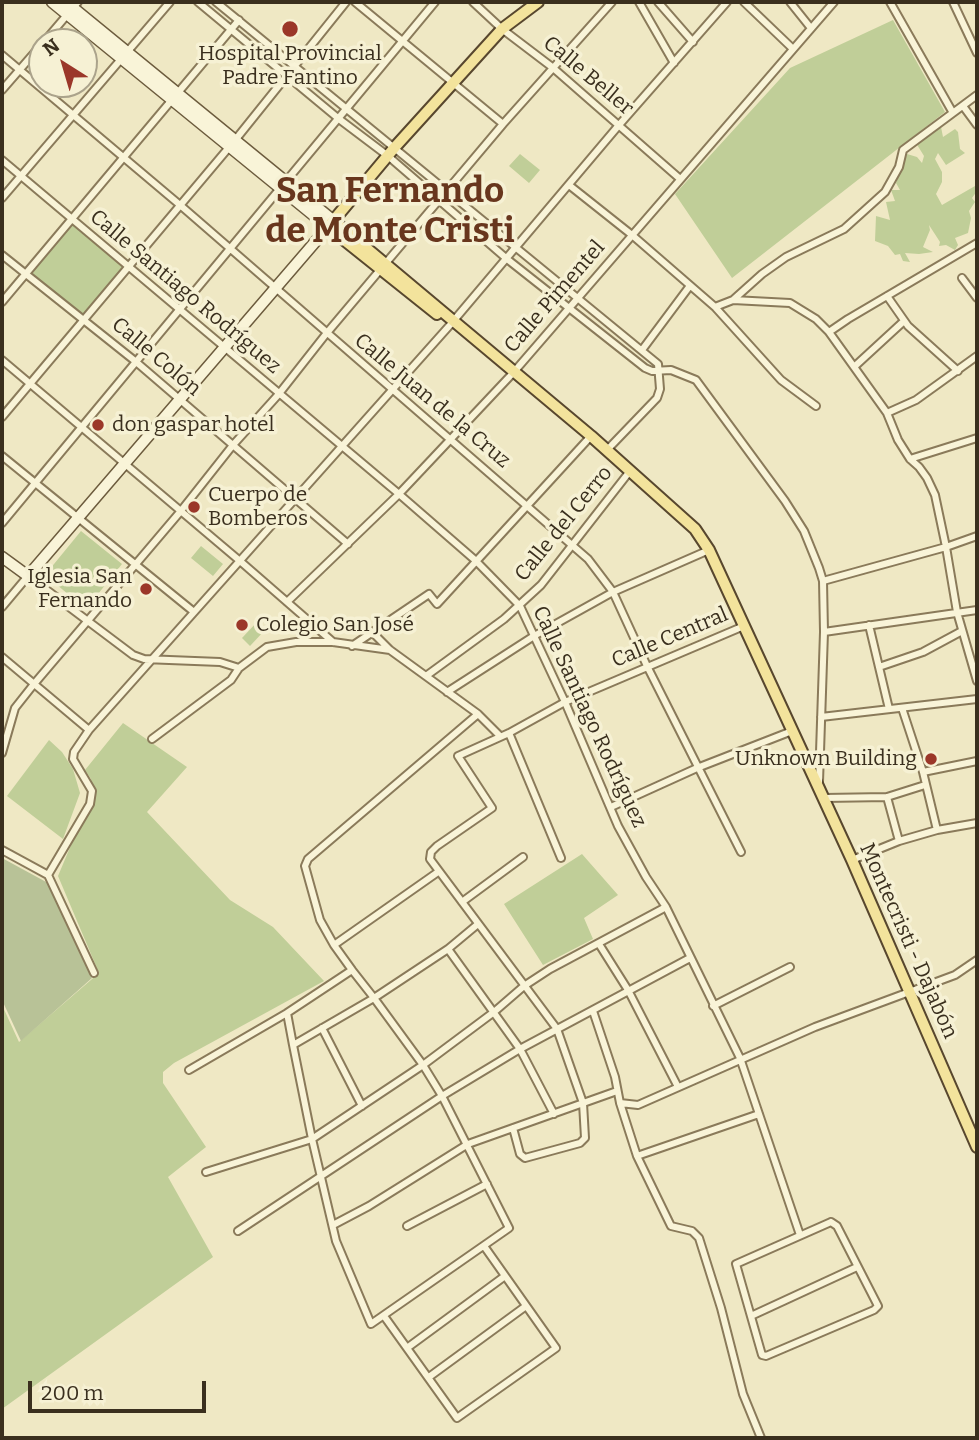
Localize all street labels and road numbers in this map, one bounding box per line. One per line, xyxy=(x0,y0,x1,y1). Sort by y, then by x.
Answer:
street label: Calle Beller xyxy=(538,31,638,121)
street label: Calle Santiago Rodríguez xyxy=(84,205,286,379)
street label: Calle Pimentel xyxy=(499,236,611,358)
street label: Calle Colón xyxy=(106,312,206,402)
street label: Calle Juan de la Cruz xyxy=(349,328,515,474)
street label: Calle del Cerro xyxy=(510,461,618,587)
street label: Calle Santiago Rodríguez xyxy=(527,602,651,832)
street label: Calle Central xyxy=(608,602,732,674)
street label: Montecristi - Dajabón xyxy=(854,839,962,1043)

